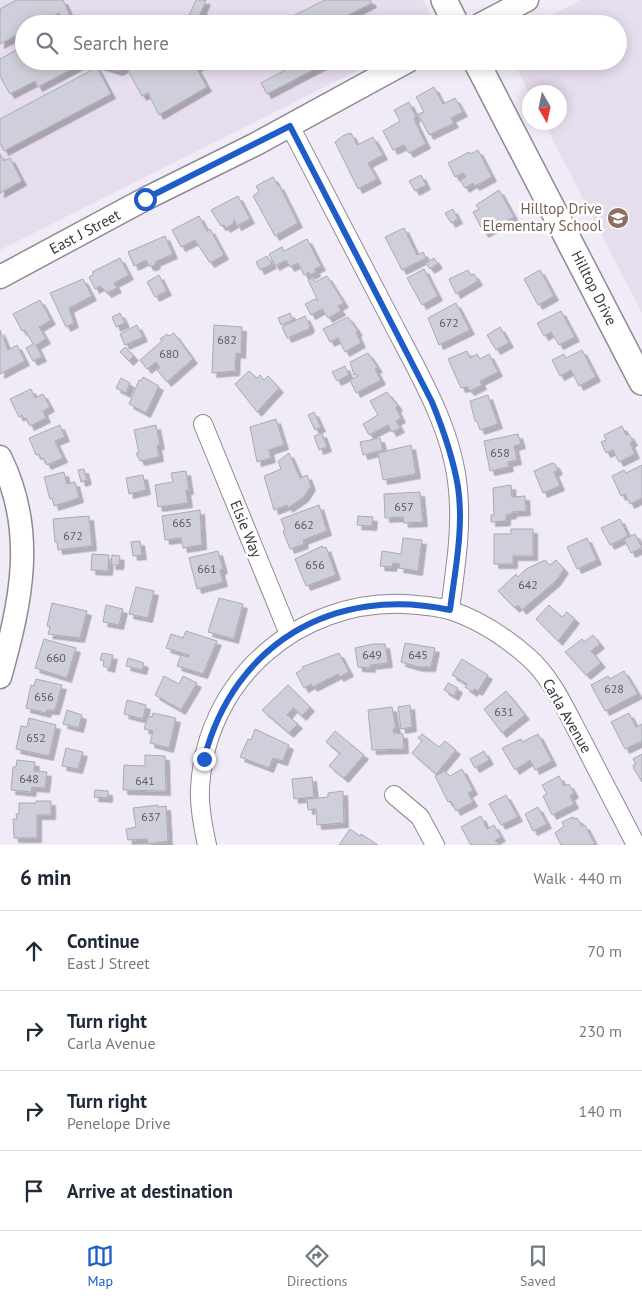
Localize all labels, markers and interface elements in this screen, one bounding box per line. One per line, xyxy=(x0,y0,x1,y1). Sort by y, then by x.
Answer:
search box xyxy=(15,15,627,70)
icon: search xyxy=(33,29,61,57)
text: Search here xyxy=(73,31,169,55)
north arrow xyxy=(522,85,567,130)
route start xyxy=(134,188,157,211)
place label: Hilltop Drive Elementary School xyxy=(482,199,603,235)
street label: East J Street xyxy=(46,205,123,258)
school or university icon: Hilltop Drive Elementary School xyxy=(606,206,630,230)
street label: Hilltop Drive xyxy=(567,247,621,328)
house number: 672 xyxy=(439,315,459,330)
house number: 682 xyxy=(217,332,237,347)
house number: 680 xyxy=(159,346,179,361)
house number: 658 xyxy=(490,445,510,460)
street label: Elsie Way xyxy=(226,497,267,560)
house number: 657 xyxy=(394,499,414,514)
house number: 665 xyxy=(172,515,192,530)
house number: 662 xyxy=(294,517,314,532)
house number: 672 xyxy=(63,528,83,543)
house number: 656 xyxy=(305,557,325,572)
house number: 661 xyxy=(197,561,217,576)
house number: 642 xyxy=(518,577,538,592)
house number: 649 xyxy=(362,647,382,662)
house number: 645 xyxy=(408,647,428,662)
house number: 660 xyxy=(46,650,66,665)
street label: Carla Avenue xyxy=(538,675,596,756)
house number: 628 xyxy=(604,681,624,696)
house number: 656 xyxy=(34,689,54,704)
house number: 631 xyxy=(494,704,514,719)
house number: 652 xyxy=(26,730,46,745)
route end xyxy=(193,748,216,771)
house number: 648 xyxy=(19,771,39,786)
house number: 641 xyxy=(135,773,155,788)
house number: 637 xyxy=(141,809,161,824)
text: 6 min xyxy=(20,864,71,891)
text: Walk · 440 m xyxy=(533,868,622,888)
text: Continue xyxy=(67,929,139,953)
icon: ahead xyxy=(20,937,48,965)
text: 70 m xyxy=(587,941,622,961)
text: East J Street xyxy=(67,953,150,973)
text: Turn right xyxy=(67,1009,147,1033)
icon: right xyxy=(20,1017,48,1045)
text: 230 m xyxy=(579,1021,622,1041)
text: Carla Avenue xyxy=(67,1033,156,1053)
text: Turn right xyxy=(67,1089,147,1113)
icon: right xyxy=(20,1097,48,1125)
text: 140 m xyxy=(579,1101,622,1121)
text: Penelope Drive xyxy=(67,1113,171,1133)
icon: arrive xyxy=(20,1177,48,1205)
text: Arrive at destination xyxy=(67,1179,233,1203)
tab: Map xyxy=(86,1242,114,1290)
tab: Directions xyxy=(287,1242,347,1290)
tab: Saved xyxy=(520,1242,556,1290)

